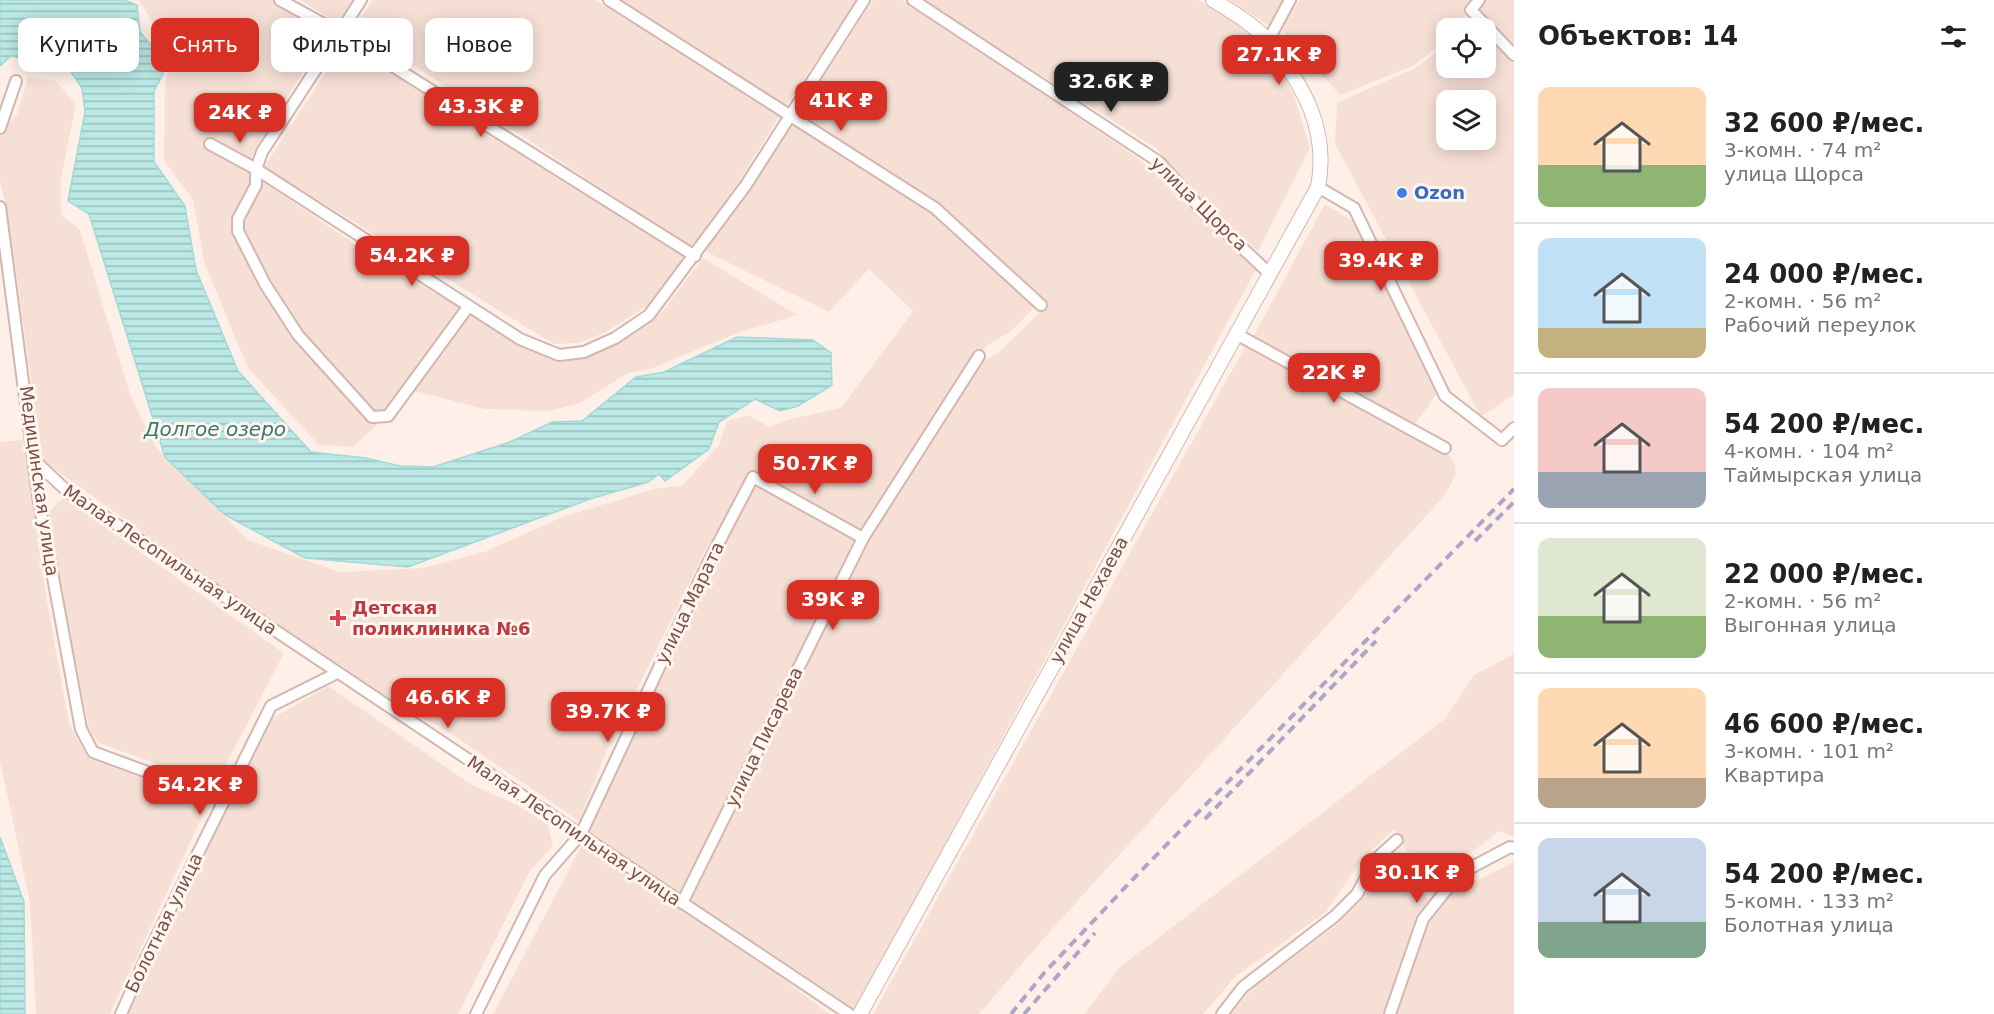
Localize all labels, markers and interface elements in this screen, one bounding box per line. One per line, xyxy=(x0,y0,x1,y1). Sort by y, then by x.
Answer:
chip: Купить xyxy=(18,18,139,72)
chip: Снять xyxy=(151,18,259,72)
chip: Фильтры xyxy=(271,18,413,72)
chip: Новое xyxy=(425,18,533,72)
map controls xyxy=(1436,18,1496,150)
button: locate xyxy=(1436,18,1496,78)
icon: filters xyxy=(1937,20,1970,53)
text: Объектов: 14 xyxy=(1538,21,1738,51)
pin: 27.1K ₽ xyxy=(1224,35,1334,86)
text: 27.1K ₽ xyxy=(1236,42,1322,66)
pin: 32.6K ₽ xyxy=(1056,62,1166,113)
text: 32.6K ₽ xyxy=(1068,69,1154,93)
pin: 41K ₽ xyxy=(799,81,883,132)
pin: 43.3K ₽ xyxy=(426,87,536,138)
text: 41K ₽ xyxy=(809,88,873,112)
button: layers xyxy=(1436,90,1496,150)
pin: 24K ₽ xyxy=(198,93,282,144)
text: 43.3K ₽ xyxy=(438,94,524,118)
text: 24K ₽ xyxy=(208,100,272,124)
text: 32 600 ₽/мес. xyxy=(1724,108,1924,138)
icon: home xyxy=(1586,111,1658,183)
text: 3-комн. · 74 m² xyxy=(1724,138,1881,162)
street label: улица Щорса xyxy=(1147,152,1252,255)
text: улица Щорса xyxy=(1724,162,1864,186)
place label: Ozon xyxy=(1414,182,1465,203)
marker: Ozon xyxy=(1395,186,1409,200)
pin: 54.2K ₽ xyxy=(357,236,467,287)
pin: 39.4K ₽ xyxy=(1326,241,1436,292)
text: 54.2K ₽ xyxy=(369,243,455,267)
text: 39.4K ₽ xyxy=(1338,248,1424,272)
text: 24 000 ₽/мес. xyxy=(1724,259,1924,289)
icon: home xyxy=(1586,262,1658,334)
text: 2-комн. · 56 m² xyxy=(1724,289,1881,313)
text: Рабочий переулок xyxy=(1724,313,1916,337)
pin: 22K ₽ xyxy=(1292,353,1376,404)
text: 22K ₽ xyxy=(1302,360,1366,384)
street label: Медицинская улица xyxy=(16,384,63,577)
text: 54 200 ₽/мес. xyxy=(1724,409,1924,439)
icon: home xyxy=(1586,412,1658,484)
water label: Долгое озеро xyxy=(143,417,286,441)
text: 4-комн. · 104 m² xyxy=(1724,439,1894,463)
pin: 50.7K ₽ xyxy=(760,444,870,495)
text: 50.7K ₽ xyxy=(772,451,858,475)
text: Таймырская улица xyxy=(1724,463,1922,487)
street label: Малая Лесопильная улица xyxy=(59,480,281,639)
street label: улица Нехаева xyxy=(1045,533,1132,667)
street label: улица Марата xyxy=(651,538,728,667)
text: 22 000 ₽/мес. xyxy=(1724,559,1924,589)
icon: home xyxy=(1586,562,1658,634)
pin: 39K ₽ xyxy=(791,580,875,631)
text: 39K ₽ xyxy=(801,587,865,611)
text: 2-комн. · 56 m² xyxy=(1724,589,1881,613)
place label: Детская поликлиника №6 xyxy=(352,597,530,639)
marker: Детская поликлиника №6 xyxy=(329,609,347,627)
text: Выгонная улица xyxy=(1724,613,1897,637)
street label: улица Писарева xyxy=(721,663,807,810)
pin: 46.6K ₽ xyxy=(393,678,503,729)
text: 46.6K ₽ xyxy=(405,685,491,709)
pin: 39.7K ₽ xyxy=(553,692,663,743)
text: 39.7K ₽ xyxy=(565,699,651,723)
text: 46 600 ₽/мес. xyxy=(1724,709,1924,739)
icon: home xyxy=(1586,712,1658,784)
text: 3-комн. · 101 m² xyxy=(1724,739,1894,763)
street label: Малая Лесопильная улица xyxy=(463,751,685,910)
text: Квартира xyxy=(1724,763,1825,787)
pin: 54.2K ₽ xyxy=(145,765,255,816)
text: 54.2K ₽ xyxy=(157,772,243,796)
street label: Болотная улица xyxy=(121,849,206,996)
pin: 30.1K ₽ xyxy=(1362,853,1472,904)
text: 54 200 ₽/мес. xyxy=(1724,859,1924,889)
text: 30.1K ₽ xyxy=(1374,860,1460,884)
icon: home xyxy=(1586,862,1658,934)
text: 5-комн. · 133 m² xyxy=(1724,889,1894,913)
text: Болотная улица xyxy=(1724,913,1894,937)

